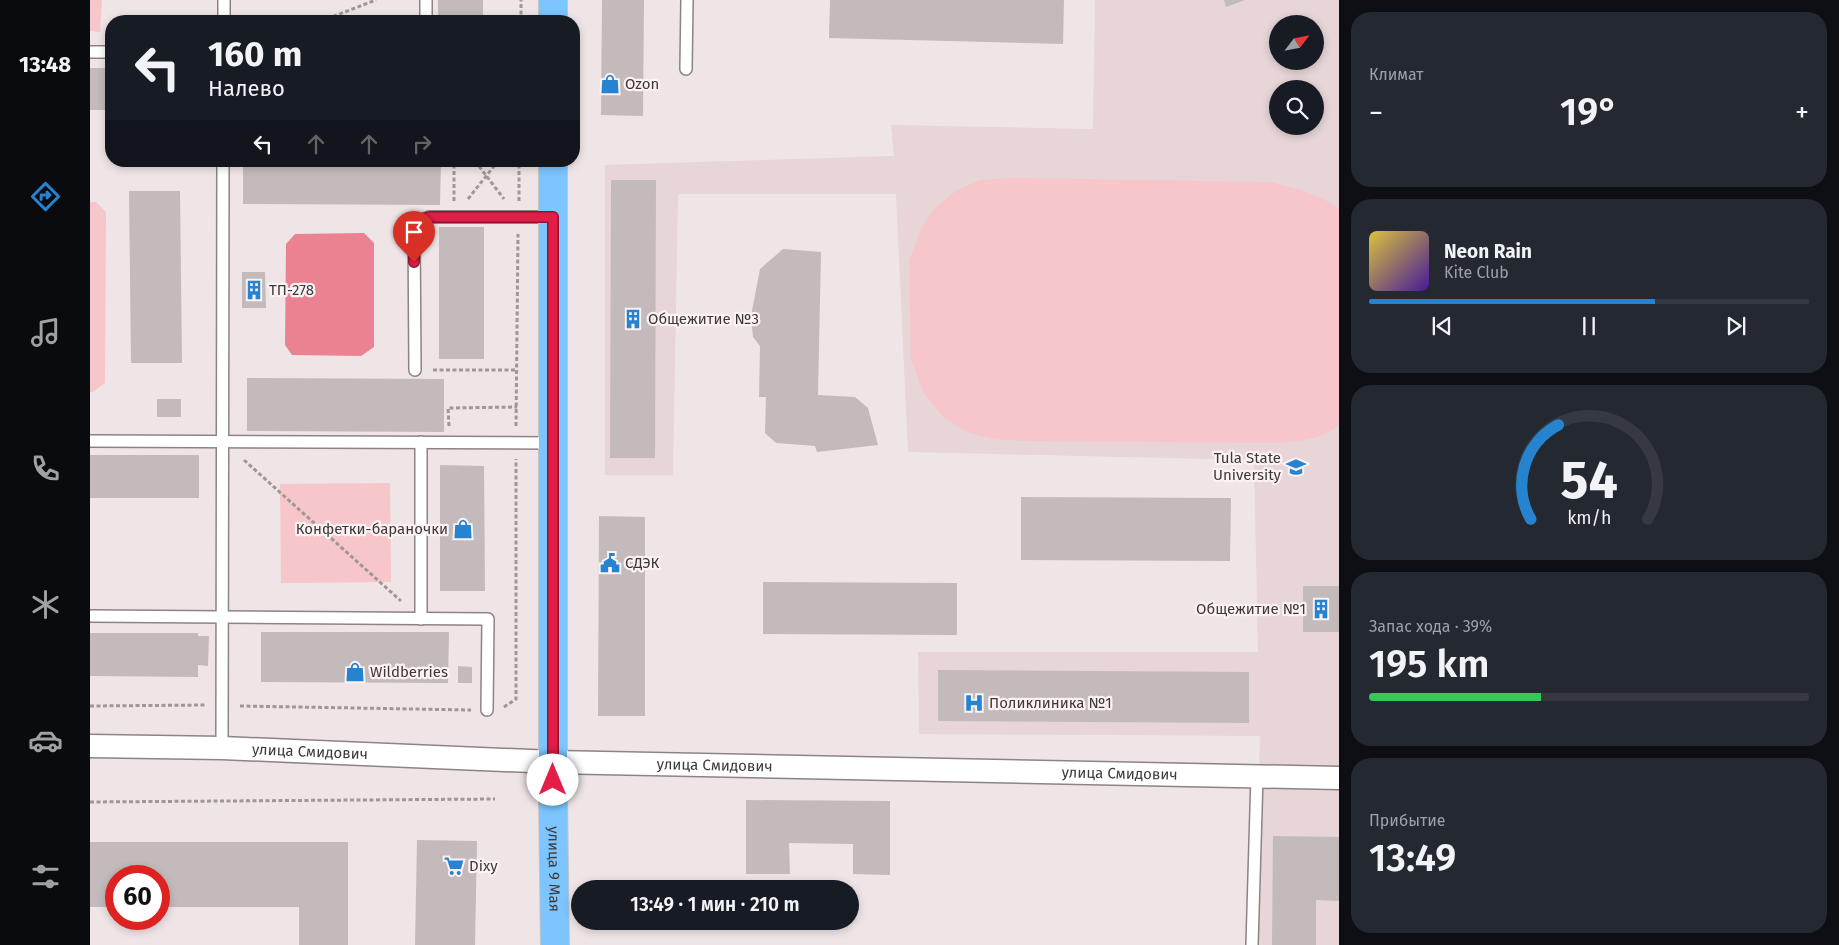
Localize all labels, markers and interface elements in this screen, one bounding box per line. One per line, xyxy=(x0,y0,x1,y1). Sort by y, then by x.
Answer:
north arrow xyxy=(1269,15,1324,70)
map controls xyxy=(1269,15,1324,135)
text: 160 m xyxy=(208,33,302,75)
icon: left xyxy=(125,35,190,100)
text: 13:48 xyxy=(19,51,71,78)
text: Климат xyxy=(1369,65,1424,84)
shop icon: Ozon xyxy=(599,73,621,95)
text: Налево xyxy=(208,75,285,102)
place label: Ozon xyxy=(625,75,659,93)
button: search xyxy=(1269,80,1324,135)
text: 19° xyxy=(1560,89,1618,135)
text: − xyxy=(1369,96,1383,129)
text: + xyxy=(1795,96,1809,129)
icon: left xyxy=(249,130,277,158)
icon: ahead xyxy=(302,130,330,158)
icon: ahead xyxy=(355,130,383,158)
icon: right xyxy=(408,130,436,158)
icon: directions xyxy=(28,179,63,214)
pin xyxy=(393,211,435,262)
icon: arrive xyxy=(400,218,428,246)
text: Neon Rain xyxy=(1444,240,1532,263)
text: Kite Club xyxy=(1444,263,1509,282)
building icon: ТП-278 xyxy=(243,279,265,301)
place label: ТП-278 xyxy=(269,281,314,299)
building icon: Общежитие №3 xyxy=(622,308,644,330)
place label: Общежитие №3 xyxy=(648,310,759,328)
icon: previous xyxy=(1428,312,1456,340)
icon: pause xyxy=(1575,312,1603,340)
icon: next xyxy=(1722,312,1750,340)
icon: music xyxy=(28,315,63,350)
place label: Tula State University xyxy=(1213,449,1282,484)
text: 54 xyxy=(1560,449,1618,512)
icon: phone xyxy=(28,451,63,486)
school or university icon: Tula State University xyxy=(1285,456,1307,478)
text: km/h xyxy=(1567,507,1611,529)
shop icon: Конфетки-бараночки xyxy=(452,518,474,540)
place label: Конфетки-бараночки xyxy=(296,520,448,538)
public building icon: СДЭК xyxy=(599,552,621,574)
place label: СДЭК xyxy=(625,554,660,572)
icon: climate xyxy=(28,587,63,622)
building icon: Общежитие №1 xyxy=(1310,598,1332,620)
place label: Общежитие №1 xyxy=(1196,600,1306,618)
text: Запас хода · 39% xyxy=(1369,617,1492,636)
text: 195 km xyxy=(1369,641,1489,687)
shop icon: Wildberries xyxy=(344,661,366,683)
place label: Wildberries xyxy=(370,663,448,681)
hospital icon: Поликлиника №1 xyxy=(963,692,985,714)
place label: Поликлиника №1 xyxy=(989,694,1112,712)
icon: car xyxy=(28,723,63,758)
street label: улица Смидович xyxy=(251,740,368,763)
position arrow xyxy=(526,753,578,805)
street label: улица Смидович xyxy=(656,755,773,775)
street label: улица Смидович xyxy=(1061,763,1178,784)
text: Прибытие xyxy=(1369,811,1445,830)
street label: улица 9 Мая xyxy=(544,826,564,912)
text: 13:49 xyxy=(1369,835,1456,881)
supermarket icon: Dixy xyxy=(443,855,465,877)
place label: Dixy xyxy=(469,857,498,875)
icon: filters xyxy=(28,859,63,894)
speed limit sign: 60 xyxy=(105,865,170,930)
text: 13:49 · 1 мин · 210 m xyxy=(630,893,800,916)

